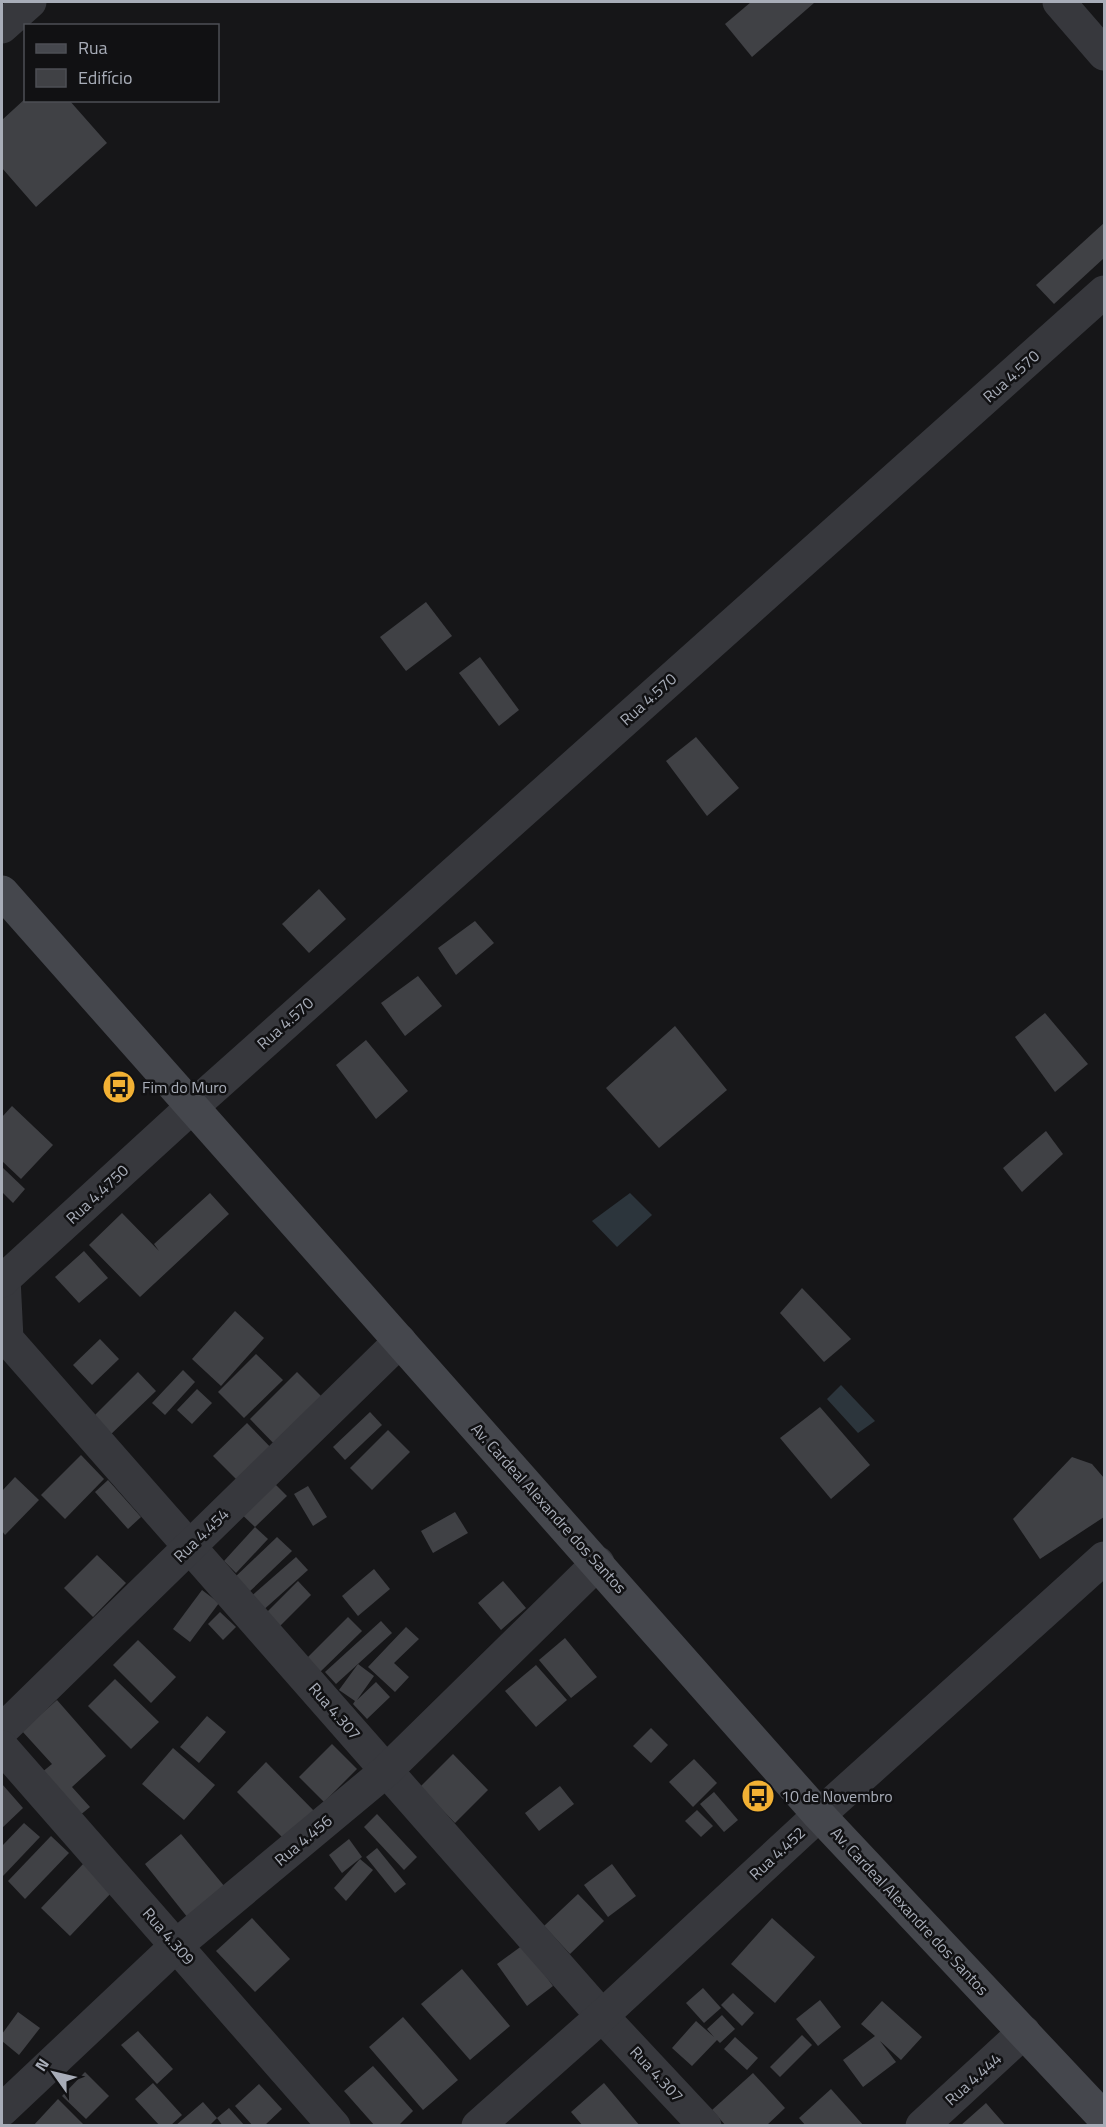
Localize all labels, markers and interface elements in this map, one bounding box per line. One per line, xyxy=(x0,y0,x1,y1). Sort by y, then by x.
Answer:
legend xyxy=(24,24,219,102)
text: Rua xyxy=(78,34,108,61)
text: Edifício xyxy=(78,64,132,91)
street label: Rua 4.570 xyxy=(977,344,1045,408)
street label: Rua 4.570 xyxy=(614,667,682,731)
street label: Rua 4.570 xyxy=(251,991,319,1055)
bus stop icon: Fim do Muro xyxy=(101,1069,137,1105)
place label: Fim do Muro xyxy=(142,1075,227,1099)
street label: Rua 4.4750 xyxy=(60,1159,134,1229)
street label: Av. Cardeal Alexandre dos Santos xyxy=(466,1417,632,1599)
street label: Rua 4.454 xyxy=(168,1502,234,1568)
street label: Rua 4.307 xyxy=(303,1677,367,1745)
bus stop icon: 10 de Novembro xyxy=(740,1778,776,1814)
place label: 10 de Novembro xyxy=(781,1784,893,1808)
street label: Rua 4.456 xyxy=(269,1809,337,1871)
street label: Rua 4.452 xyxy=(744,1821,810,1885)
street label: Av. Cardeal Alexandre dos Santos xyxy=(825,1822,995,2000)
street label: Rua 4.309 xyxy=(137,1902,201,1970)
street label: Rua 4.307 xyxy=(625,2041,689,2107)
north arrow xyxy=(24,2043,84,2103)
street label: Rua 4.444 xyxy=(939,2047,1007,2111)
text: N xyxy=(29,2053,55,2076)

